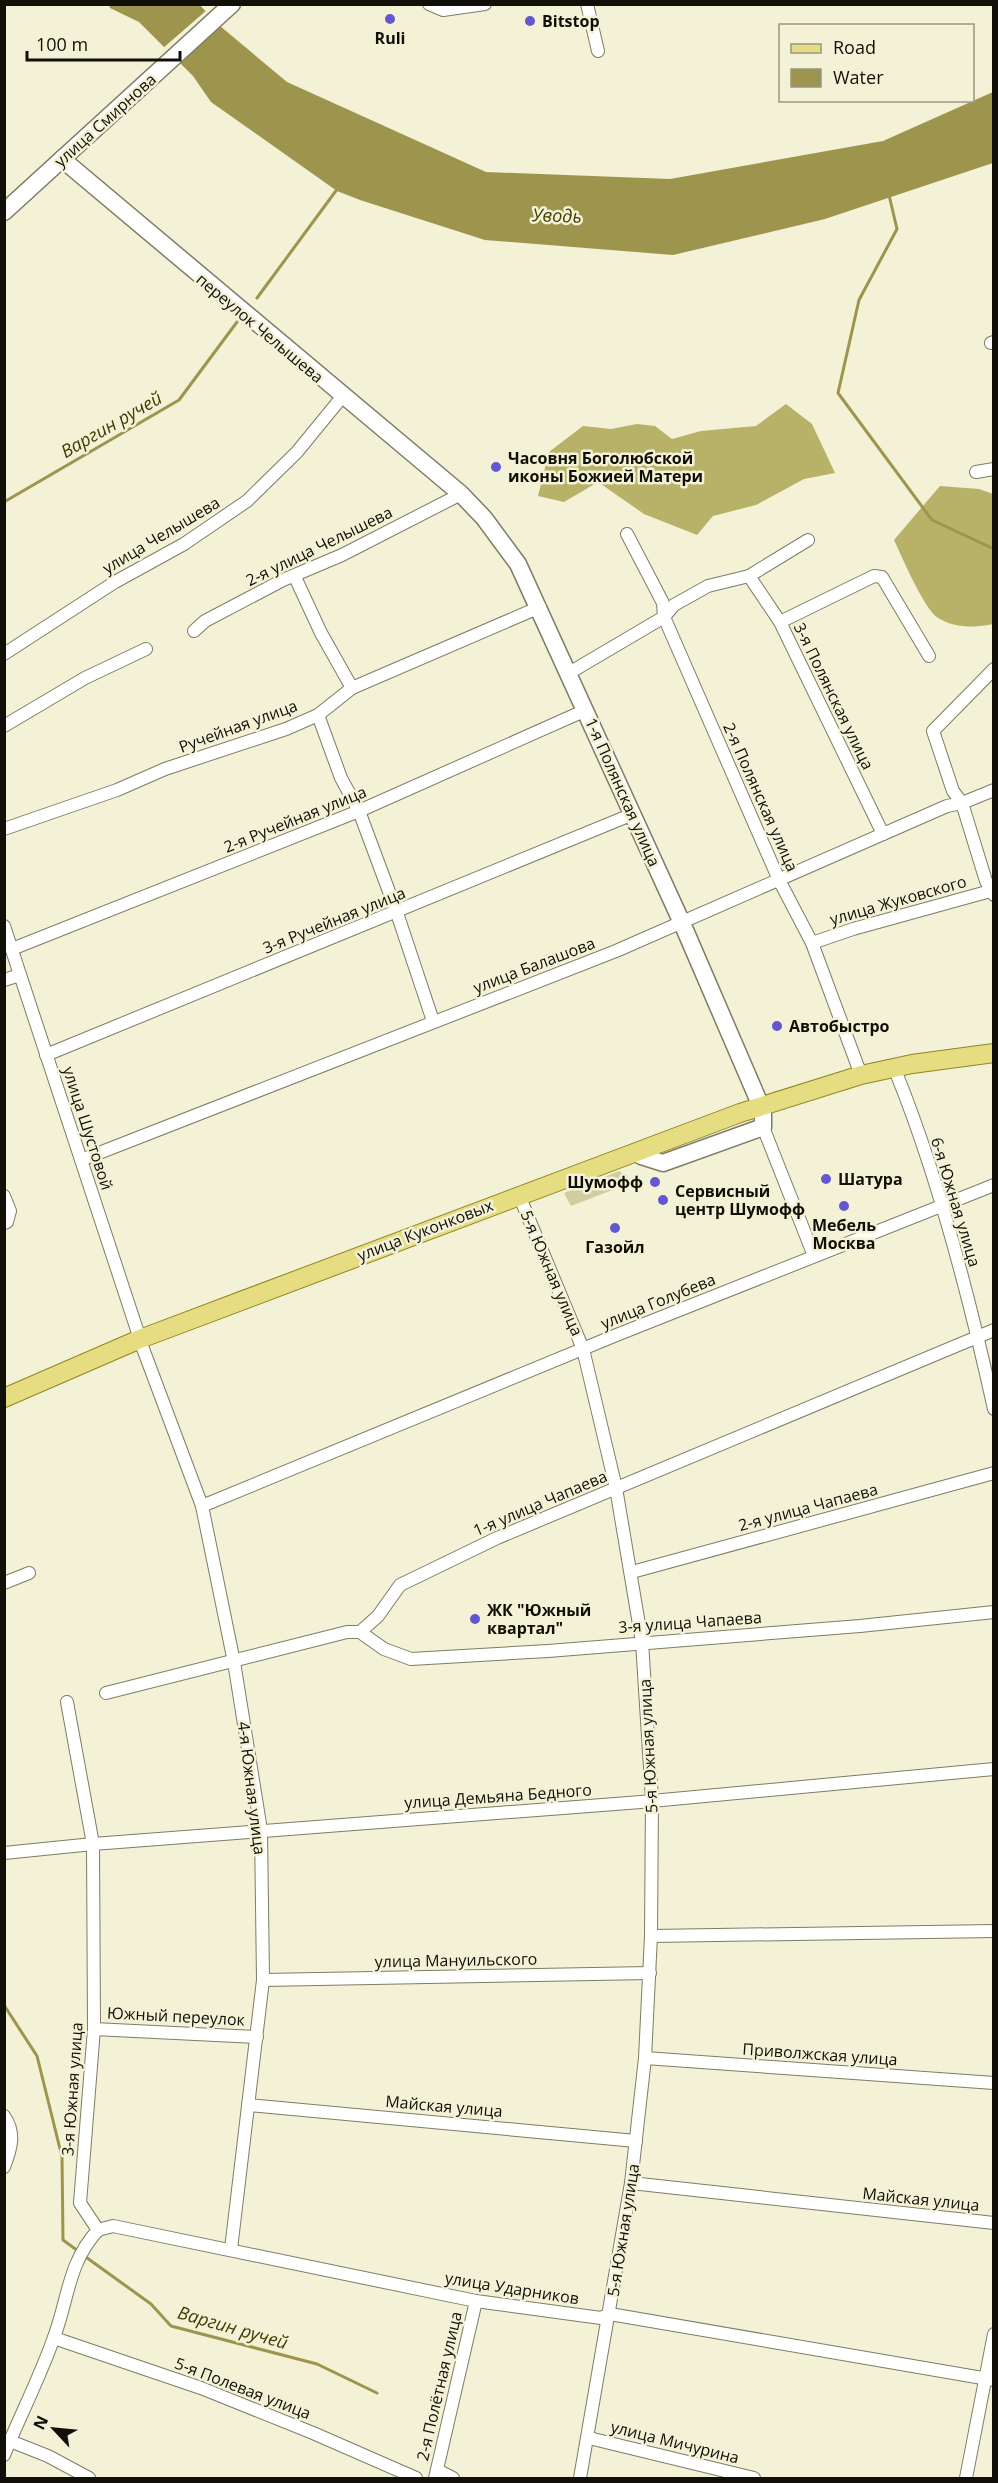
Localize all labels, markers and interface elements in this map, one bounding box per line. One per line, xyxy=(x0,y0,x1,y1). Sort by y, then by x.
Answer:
place label: Bitstop xyxy=(542,10,600,32)
marker: Ruli xyxy=(383,12,397,26)
marker: Bitstop xyxy=(523,14,537,28)
scale bar xyxy=(27,24,180,62)
legend xyxy=(779,24,974,102)
place label: Ruli xyxy=(375,27,405,49)
text: 100 m xyxy=(36,32,88,56)
text: Road xyxy=(833,35,876,59)
text: Water xyxy=(833,65,884,89)
street label: улица Смирнова xyxy=(49,68,161,172)
water label: Уводь xyxy=(531,202,582,228)
street label: переулок Челышева xyxy=(192,268,328,388)
water label: Варгин ручей xyxy=(56,385,167,463)
place label: Часовня Боголюбской иконы Божией Матери xyxy=(508,447,703,487)
marker: Часовня Боголюбской иконы Божией Матери xyxy=(489,460,503,474)
street label: улица Челышева xyxy=(98,491,224,579)
street label: 2-я улица Челышева xyxy=(242,501,396,591)
street label: 3-я Полянская улица xyxy=(789,619,879,773)
street label: Ручейная улица xyxy=(176,694,300,758)
street label: 1-я Полянская улица xyxy=(580,714,666,870)
street label: 2-я Полянская улица xyxy=(718,719,804,875)
street label: 2-я Ручейная улица xyxy=(220,780,370,858)
street label: улица Жуковского xyxy=(827,870,969,930)
street label: 3-я Ручейная улица xyxy=(259,881,409,959)
street label: улица Балашова xyxy=(470,932,598,998)
place label: Автобыстро xyxy=(789,1015,890,1037)
marker: Автобыстро xyxy=(770,1019,784,1033)
street label: улица Шустовой xyxy=(58,1063,118,1193)
street label: 6-я Южная улица xyxy=(926,1135,986,1269)
place label: Шатура xyxy=(838,1168,903,1190)
place label: Шумофф xyxy=(567,1171,643,1193)
marker: Шатура xyxy=(819,1172,833,1186)
marker: Шумофф xyxy=(648,1175,662,1189)
place label: Сервисный центр Шумофф xyxy=(675,1180,805,1220)
marker: Сервисный центр Шумофф xyxy=(656,1193,670,1207)
street label: улица Куконковых xyxy=(354,1194,497,1266)
marker: Мебель Москва xyxy=(837,1199,851,1213)
street label: 5-я Южная улица xyxy=(516,1207,588,1339)
place label: Мебель Москва xyxy=(812,1214,876,1254)
marker: Газойл xyxy=(608,1221,622,1235)
place label: Газойл xyxy=(585,1236,645,1258)
street label: улица Голубева xyxy=(597,1268,719,1334)
street label: 1-я улица Чапаева xyxy=(470,1465,610,1541)
street label: 2-я улица Чапаева xyxy=(736,1478,880,1536)
place label: ЖК "Южный квартал" xyxy=(487,1599,591,1639)
street label: 3-я улица Чапаева xyxy=(618,1606,762,1638)
marker: ЖК "Южный квартал" xyxy=(468,1612,482,1626)
street label: 5-я Южная улица xyxy=(634,1678,662,1814)
street label: 4-я Южная улица xyxy=(233,1720,271,1856)
street label: улица Демьяна Бедного xyxy=(404,1778,592,1814)
street label: улица Мануильского xyxy=(374,1948,538,1972)
street label: Южный переулок xyxy=(107,2001,246,2031)
street label: 3-я Южная улица xyxy=(56,2021,88,2157)
street label: Приволжская улица xyxy=(742,2038,898,2070)
street label: Майская улица xyxy=(384,2090,504,2122)
street label: 5-я Южная улица xyxy=(602,2162,644,2298)
street label: Майская улица xyxy=(861,2182,981,2216)
street label: улица Ударников xyxy=(443,2267,581,2309)
water label: Варгин ручей xyxy=(175,2300,291,2354)
street label: 2-я Полётная улица xyxy=(411,2309,467,2463)
street label: 5-я Полевая улица xyxy=(172,2352,314,2424)
north arrow xyxy=(24,2399,84,2459)
text: N xyxy=(28,2412,53,2433)
street label: улица Мичурина xyxy=(608,2415,742,2469)

